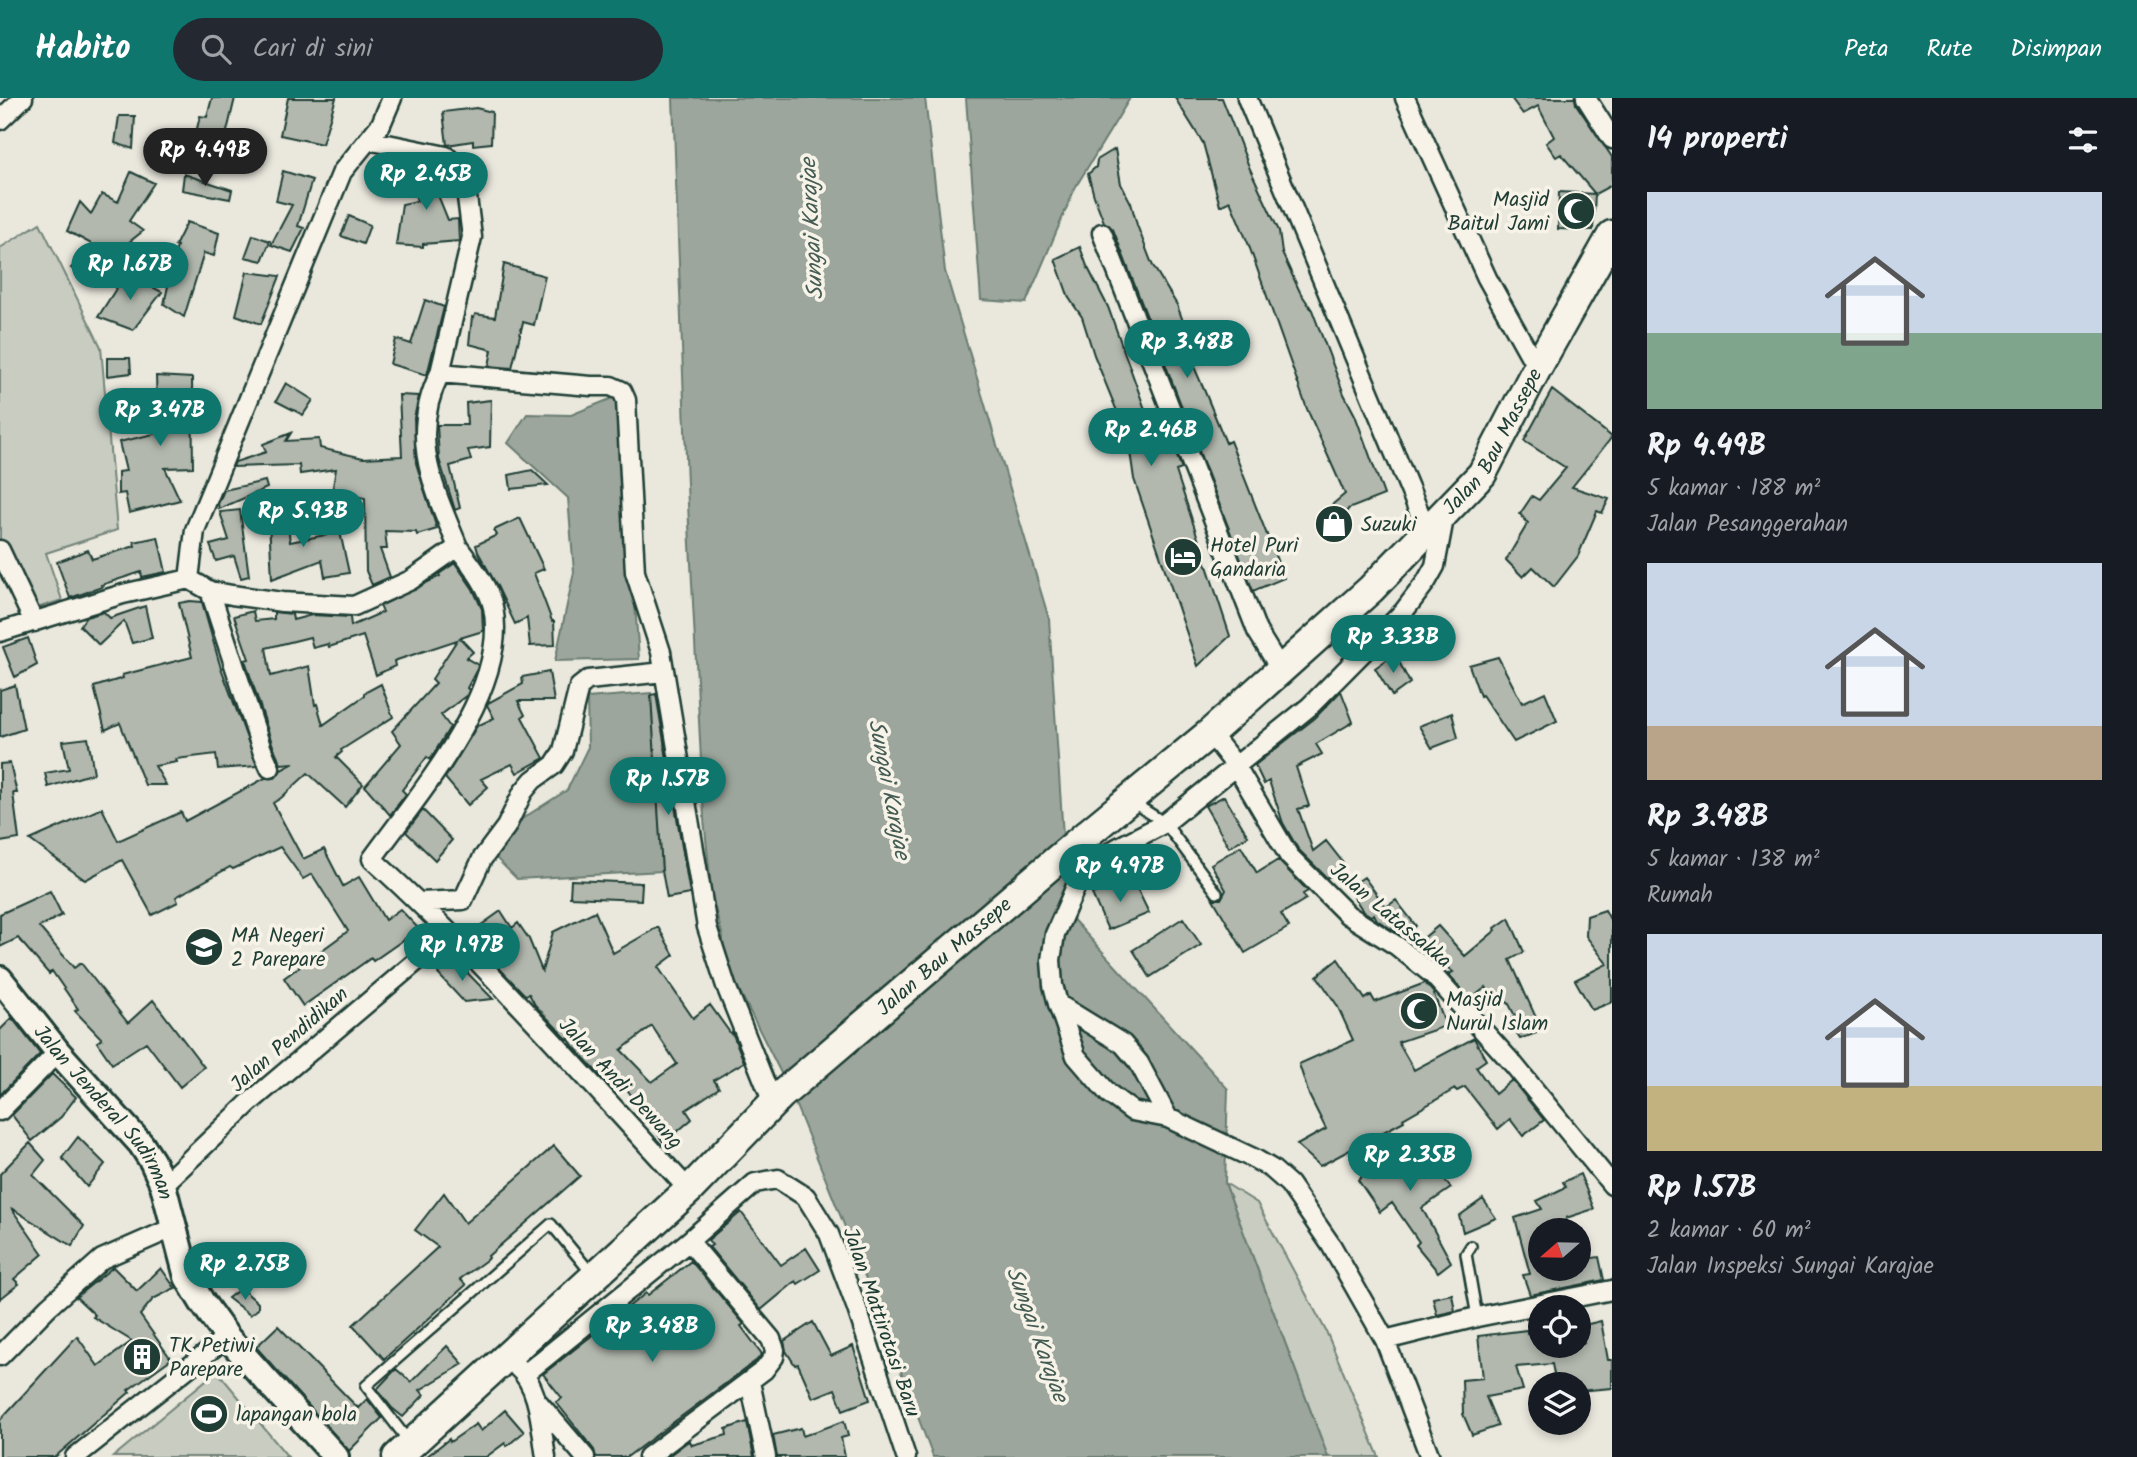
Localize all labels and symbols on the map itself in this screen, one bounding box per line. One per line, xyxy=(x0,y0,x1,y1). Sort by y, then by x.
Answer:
pin: Rp 4.49B xyxy=(133,129,277,188)
pin: Rp 2.45B xyxy=(354,152,498,212)
water label: Sungai Karajae xyxy=(791,155,835,301)
place label: Masjid Baitul Jami xyxy=(1448,184,1550,241)
mosque icon: Masjid Baitul Jami xyxy=(1555,190,1597,232)
pin: Rp 1.67B xyxy=(58,242,202,302)
pin: Rp 3.48B xyxy=(1115,320,1259,380)
street label: Jalan Bau Massepe xyxy=(1435,362,1552,524)
pin: Rp 3.47B xyxy=(88,388,232,448)
pin: Rp 2.46B xyxy=(1079,408,1223,468)
pin: Rp 5.93B xyxy=(231,490,375,549)
shop icon: Suzuki xyxy=(1313,503,1355,545)
place label: Suzuki xyxy=(1361,509,1417,542)
place label: Hotel Puri Gandaria xyxy=(1210,530,1299,587)
hotel icon: Hotel Puri Gandaria xyxy=(1162,536,1204,578)
pin: Rp 3.33B xyxy=(1321,616,1465,675)
water label: Sungai Karajae xyxy=(857,716,920,865)
pin: Rp 1.57B xyxy=(596,758,740,817)
pin: Rp 4.97B xyxy=(1048,844,1192,904)
street label: Jalan Latassakka xyxy=(1322,855,1458,977)
street label: Jalan Bau Massepe xyxy=(870,889,1020,1025)
place label: MA Negeri 2 Parepare xyxy=(231,920,326,977)
pin: Rp 1.97B xyxy=(390,924,534,983)
school or university icon: MA Negeri 2 Parepare xyxy=(183,926,225,968)
street label: Jalan Pendidikan xyxy=(223,979,357,1101)
place label: Masjid Nurul Islam xyxy=(1446,984,1548,1041)
mosque icon: Masjid Nurul Islam xyxy=(1398,990,1440,1032)
street label: Jalan Andi Dewang xyxy=(550,1010,690,1158)
street label: Jalan Jenderal Sudirman xyxy=(24,1018,181,1204)
pin: Rp 2.35B xyxy=(1338,1134,1482,1193)
north arrow xyxy=(1528,1218,1591,1281)
street label: Jalan Mattirotasi Baru xyxy=(833,1223,929,1422)
pin: Rp 2.75B xyxy=(173,1242,317,1302)
water label: Sungai Karajae xyxy=(995,1262,1078,1410)
pin: Rp 3.48B xyxy=(580,1304,724,1364)
place label: TK Petiwi Parepare xyxy=(169,1330,255,1387)
building icon: TK Petiwi Parepare xyxy=(121,1336,163,1378)
sports icon: lapangan bola xyxy=(188,1393,230,1435)
place label: lapangan bola xyxy=(236,1399,357,1432)

